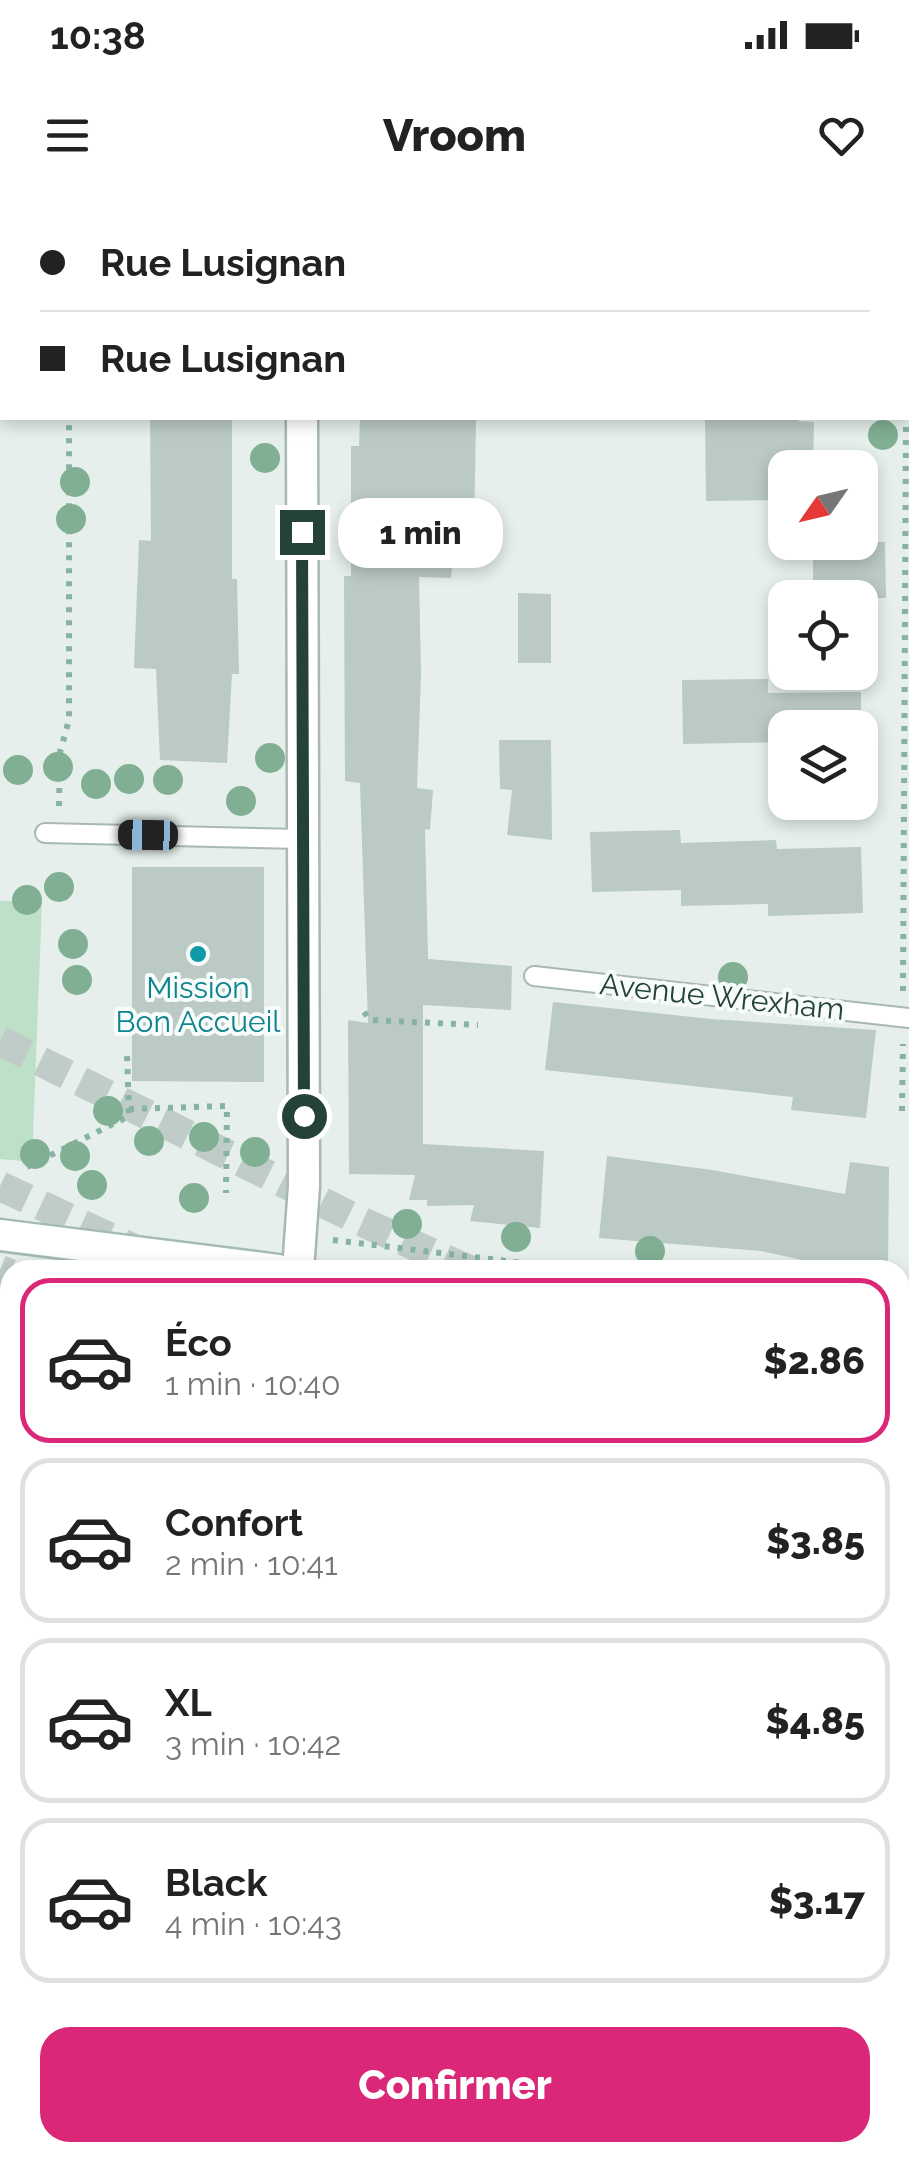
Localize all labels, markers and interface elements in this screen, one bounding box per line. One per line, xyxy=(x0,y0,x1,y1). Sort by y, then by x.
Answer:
text: 10:38 xyxy=(50,13,146,58)
icon: menu xyxy=(40,108,95,163)
icon: heart xyxy=(814,108,869,163)
text: Vroom xyxy=(383,109,526,162)
text: Rue Lusignan xyxy=(100,240,346,285)
text: Rue Lusignan xyxy=(100,336,346,381)
north arrow xyxy=(768,450,878,560)
map controls xyxy=(768,450,878,820)
callout: 1 min xyxy=(337,497,502,567)
route end xyxy=(280,510,325,555)
text: 1 min xyxy=(379,514,462,551)
button: locate xyxy=(768,580,878,690)
button: layers xyxy=(768,710,878,820)
car xyxy=(118,819,178,851)
marker: Mission Bon Accueil xyxy=(187,943,209,965)
street label: Avenue Wrexham xyxy=(598,966,846,1027)
place label: Mission Bon Accueil xyxy=(116,970,281,1039)
route start xyxy=(282,1094,327,1139)
icon: car xyxy=(45,1316,135,1406)
text: Éco xyxy=(165,1320,232,1365)
text: $2.86 xyxy=(763,1338,865,1383)
text: 1 min · 10:40 xyxy=(165,1365,341,1402)
icon: car xyxy=(45,1496,135,1586)
text: Confort xyxy=(165,1500,303,1545)
text: $3.85 xyxy=(766,1518,865,1563)
text: 2 min · 10:41 xyxy=(165,1545,338,1582)
icon: car xyxy=(45,1676,135,1766)
text: XL xyxy=(165,1680,212,1725)
text: $4.85 xyxy=(765,1698,865,1743)
text: 3 min · 10:42 xyxy=(165,1725,341,1762)
icon: car xyxy=(45,1856,135,1946)
text: Black xyxy=(165,1860,267,1905)
text: $3.17 xyxy=(769,1878,865,1923)
text: 4 min · 10:43 xyxy=(165,1905,342,1942)
button: Confirmer xyxy=(40,2027,870,2142)

